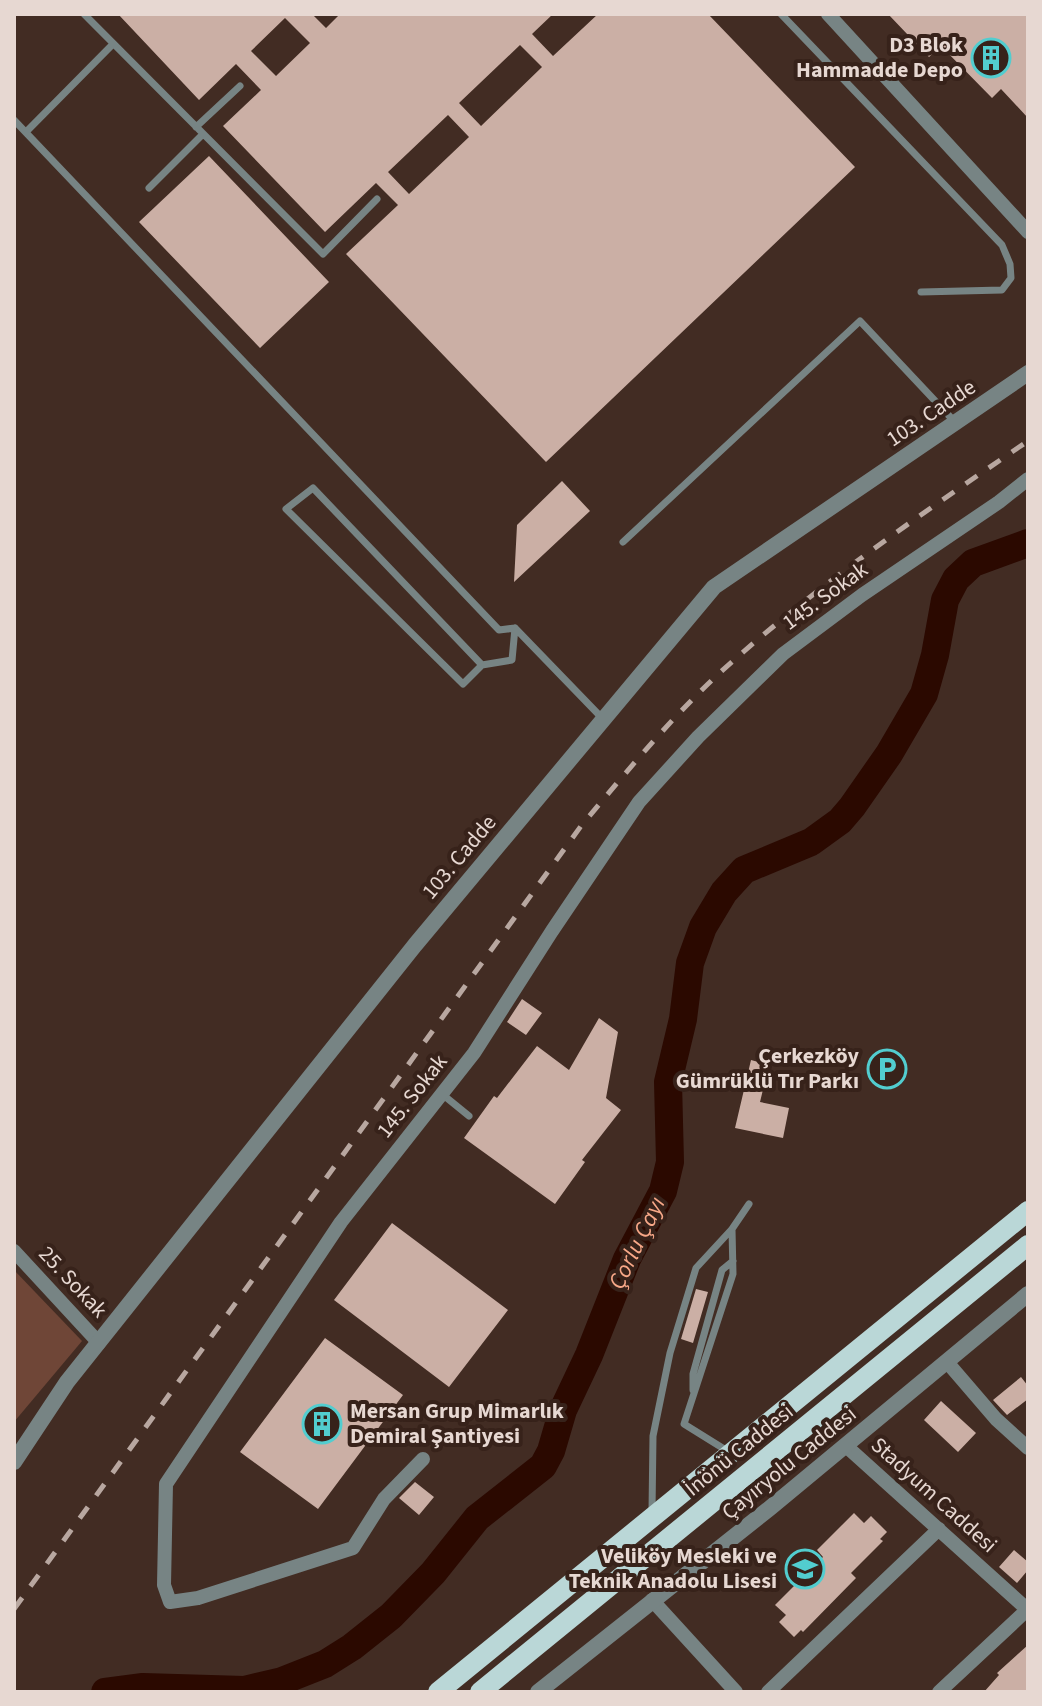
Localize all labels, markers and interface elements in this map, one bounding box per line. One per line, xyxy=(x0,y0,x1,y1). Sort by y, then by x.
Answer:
place label: D3 Blok Hammadde Depo xyxy=(796,29,963,86)
building icon: D3 Blok Hammadde Depo xyxy=(970,37,1012,79)
street label: 103. Cadde xyxy=(880,371,982,455)
street label: 145. Sokak xyxy=(776,554,875,638)
street label: 103. Cadde xyxy=(414,808,504,906)
place label: Çerkezköy Gümrüklü Tır Parkı xyxy=(676,1040,860,1097)
street label: 145. Sokak xyxy=(369,1047,455,1145)
parking icon: Çerkezköy Gümrüklü Tır Parkı xyxy=(866,1048,908,1090)
water label: Çorlu Çayı xyxy=(599,1191,675,1295)
street label: 25. Sokak xyxy=(31,1239,115,1325)
place label: Mersan Grup Mimarlık Demiral Şantiyesi xyxy=(350,1395,564,1452)
street label: İnönü Caddesi xyxy=(678,1396,800,1504)
street label: Çayıryolu Caddesi xyxy=(715,1399,863,1527)
building icon: Mersan Grup Mimarlık Demiral Şantiyesi xyxy=(301,1403,343,1445)
street label: Stadyum Caddesi xyxy=(864,1430,1004,1560)
place label: Veliköy Mesleki ve Teknik Anadolu Lisesi xyxy=(569,1540,777,1597)
school or university icon: Veliköy Mesleki ve Teknik Anadolu Lisesi xyxy=(784,1548,826,1590)

